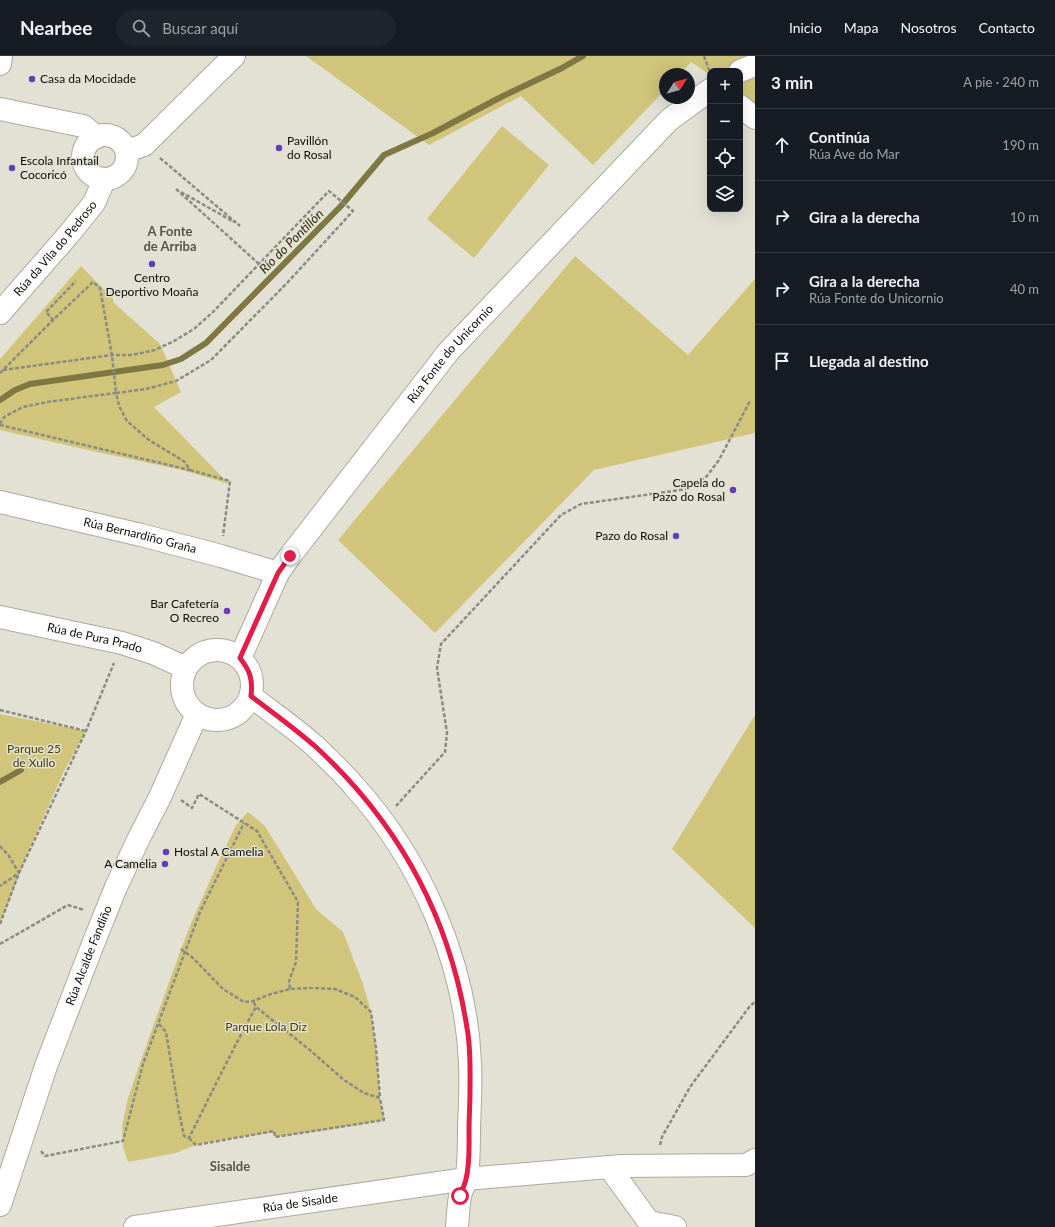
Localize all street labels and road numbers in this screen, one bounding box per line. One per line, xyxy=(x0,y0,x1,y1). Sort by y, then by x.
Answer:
street label: Rúa da Vila do Pedroso xyxy=(10,197,100,299)
street label: Rúa Fonte do Unicornio xyxy=(404,301,496,406)
street label: Rúa Bernardiño Graña xyxy=(82,514,198,556)
street label: Rúa de Pura Prado xyxy=(46,619,145,656)
street label: Rúa Alcalde Fandiño xyxy=(62,903,115,1007)
street label: Rúa de Sisalde xyxy=(262,1190,339,1215)

